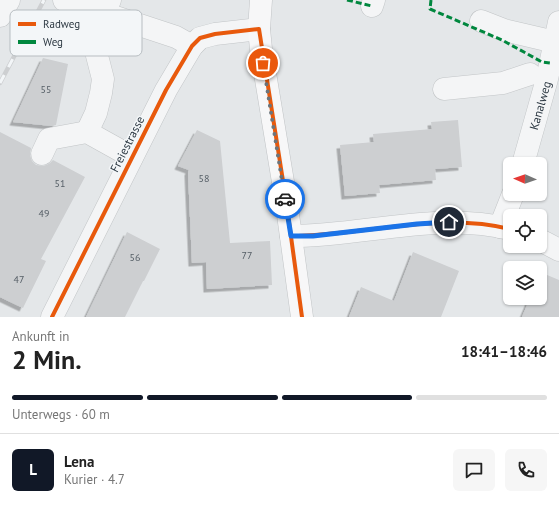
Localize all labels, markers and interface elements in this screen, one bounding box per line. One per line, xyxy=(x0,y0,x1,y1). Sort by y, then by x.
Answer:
legend xyxy=(10,10,142,56)
text: Radweg xyxy=(43,17,80,31)
text: Weg xyxy=(43,35,63,49)
pin xyxy=(246,46,280,80)
icon: bag xyxy=(252,52,274,74)
street label: Kanalweg xyxy=(526,79,554,131)
house number: 55 xyxy=(41,83,51,96)
street label: Freiestrasse xyxy=(106,113,148,175)
north arrow xyxy=(503,157,547,201)
map controls xyxy=(503,157,547,305)
house number: 58 xyxy=(199,172,209,185)
house number: 51 xyxy=(55,177,65,190)
courier xyxy=(265,179,305,219)
icon: car xyxy=(274,188,296,210)
pin xyxy=(432,205,466,239)
house number: 49 xyxy=(39,207,49,220)
button: locate xyxy=(503,209,547,253)
icon: home xyxy=(438,211,460,233)
house number: 77 xyxy=(242,249,252,262)
house number: 56 xyxy=(130,251,140,264)
button: layers xyxy=(503,261,547,305)
house number: 47 xyxy=(14,273,24,286)
text: Ankunft in xyxy=(12,328,69,345)
text: 18:41–18:46 xyxy=(461,342,547,361)
text: 2 Min. xyxy=(12,343,82,376)
text: Unterwegs · 60 m xyxy=(12,406,110,423)
button: chat xyxy=(453,449,495,491)
button: phone xyxy=(505,449,547,491)
text: Lena xyxy=(64,452,94,471)
text: L xyxy=(29,460,37,479)
text: Kurier · 4.7 xyxy=(64,471,125,488)

